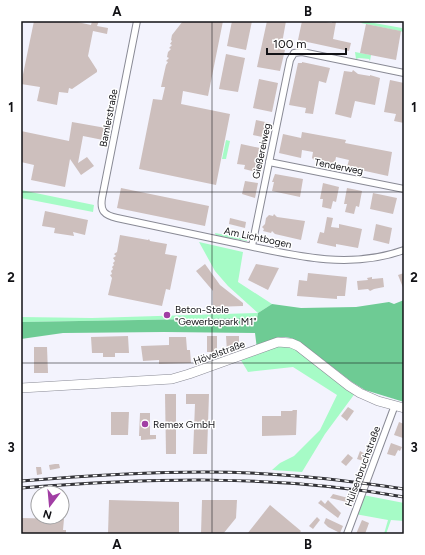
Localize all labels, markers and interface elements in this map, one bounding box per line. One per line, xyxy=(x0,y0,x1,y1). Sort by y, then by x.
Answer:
text: A xyxy=(112,4,122,19)
text: B xyxy=(304,4,312,19)
scale bar xyxy=(267,30,346,56)
text: 100 m xyxy=(273,37,307,51)
street label: Bamlerstraße xyxy=(97,87,121,148)
text: 1 xyxy=(8,100,14,115)
text: 1 xyxy=(411,100,417,115)
street label: Gießereiweg xyxy=(249,122,274,180)
street label: Tenderweg xyxy=(313,155,365,178)
street label: Am Lichtbogen xyxy=(223,224,293,251)
text: 2 xyxy=(7,270,15,285)
text: 2 xyxy=(410,270,418,285)
place label: Beton-Stele "Gewerbepark M1" xyxy=(175,303,257,328)
marker: Beton-Stele "Gewerbepark M1" xyxy=(162,310,172,320)
street label: Hövelstraße xyxy=(192,337,247,368)
place label: Remex GmbH xyxy=(153,418,215,431)
marker: Remex GmbH xyxy=(140,419,150,429)
street label: Hülsenbruchstraße xyxy=(342,424,383,508)
text: 3 xyxy=(7,440,15,455)
text: 3 xyxy=(410,440,418,455)
north arrow xyxy=(30,485,70,525)
text: N xyxy=(41,507,53,522)
text: A xyxy=(112,537,122,552)
text: B xyxy=(304,537,312,552)

